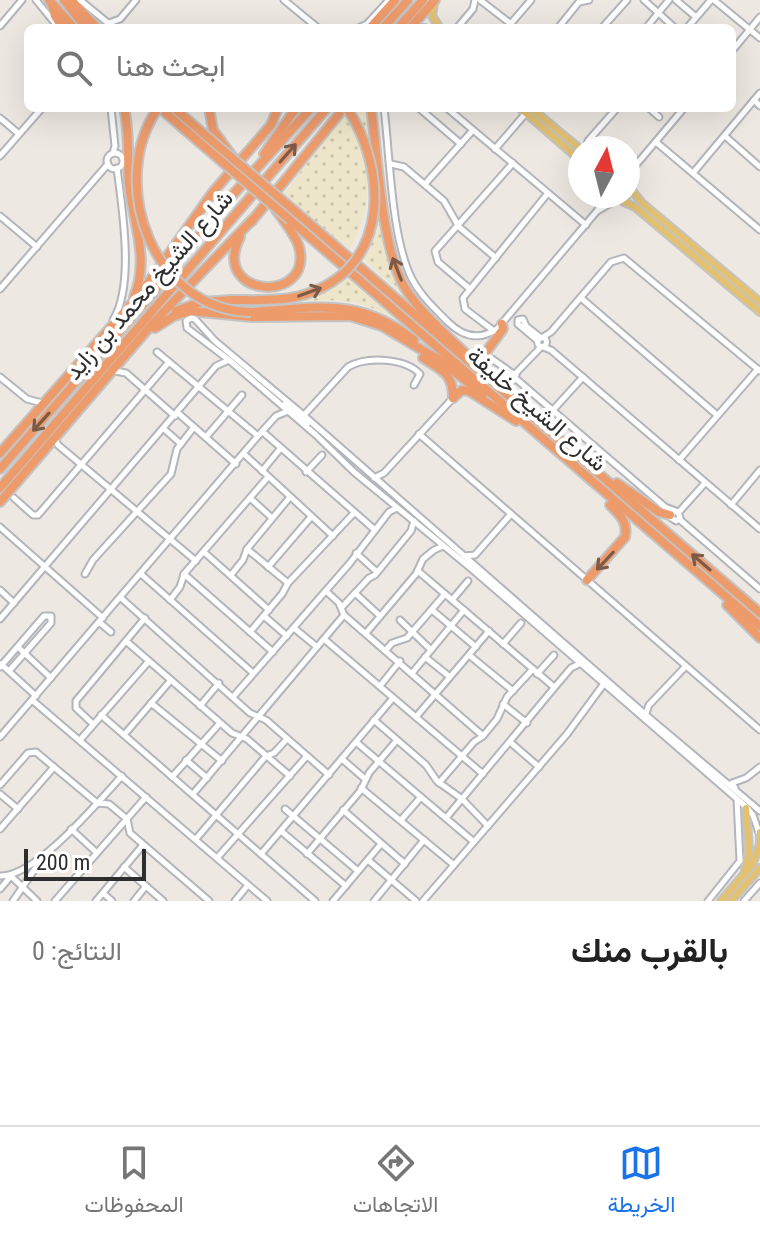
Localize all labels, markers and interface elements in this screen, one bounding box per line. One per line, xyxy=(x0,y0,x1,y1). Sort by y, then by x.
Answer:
search box xyxy=(24,24,736,112)
icon: search xyxy=(52,46,96,90)
text: ابحث هنا xyxy=(116,48,226,83)
north arrow xyxy=(568,136,640,208)
one-way arrow xyxy=(279,143,297,164)
street label: شارع الشيخ محمد بن زايد xyxy=(59,184,241,387)
one-way arrow xyxy=(389,257,403,282)
one-way arrow xyxy=(297,284,322,299)
street label: شارع الشيخ خليفة xyxy=(460,341,612,479)
one-way arrow xyxy=(32,411,50,431)
one-way arrow xyxy=(596,551,615,571)
one-way arrow xyxy=(692,553,712,571)
scale bar xyxy=(24,845,146,881)
text: 200 m xyxy=(36,850,90,875)
text: بالقرب منك xyxy=(571,930,728,970)
text: النتائج: 0 xyxy=(32,936,122,966)
tab: المحفوظات xyxy=(85,1141,184,1224)
tab: الاتجاهات xyxy=(353,1141,438,1224)
tab: الخريطة xyxy=(607,1141,675,1224)

